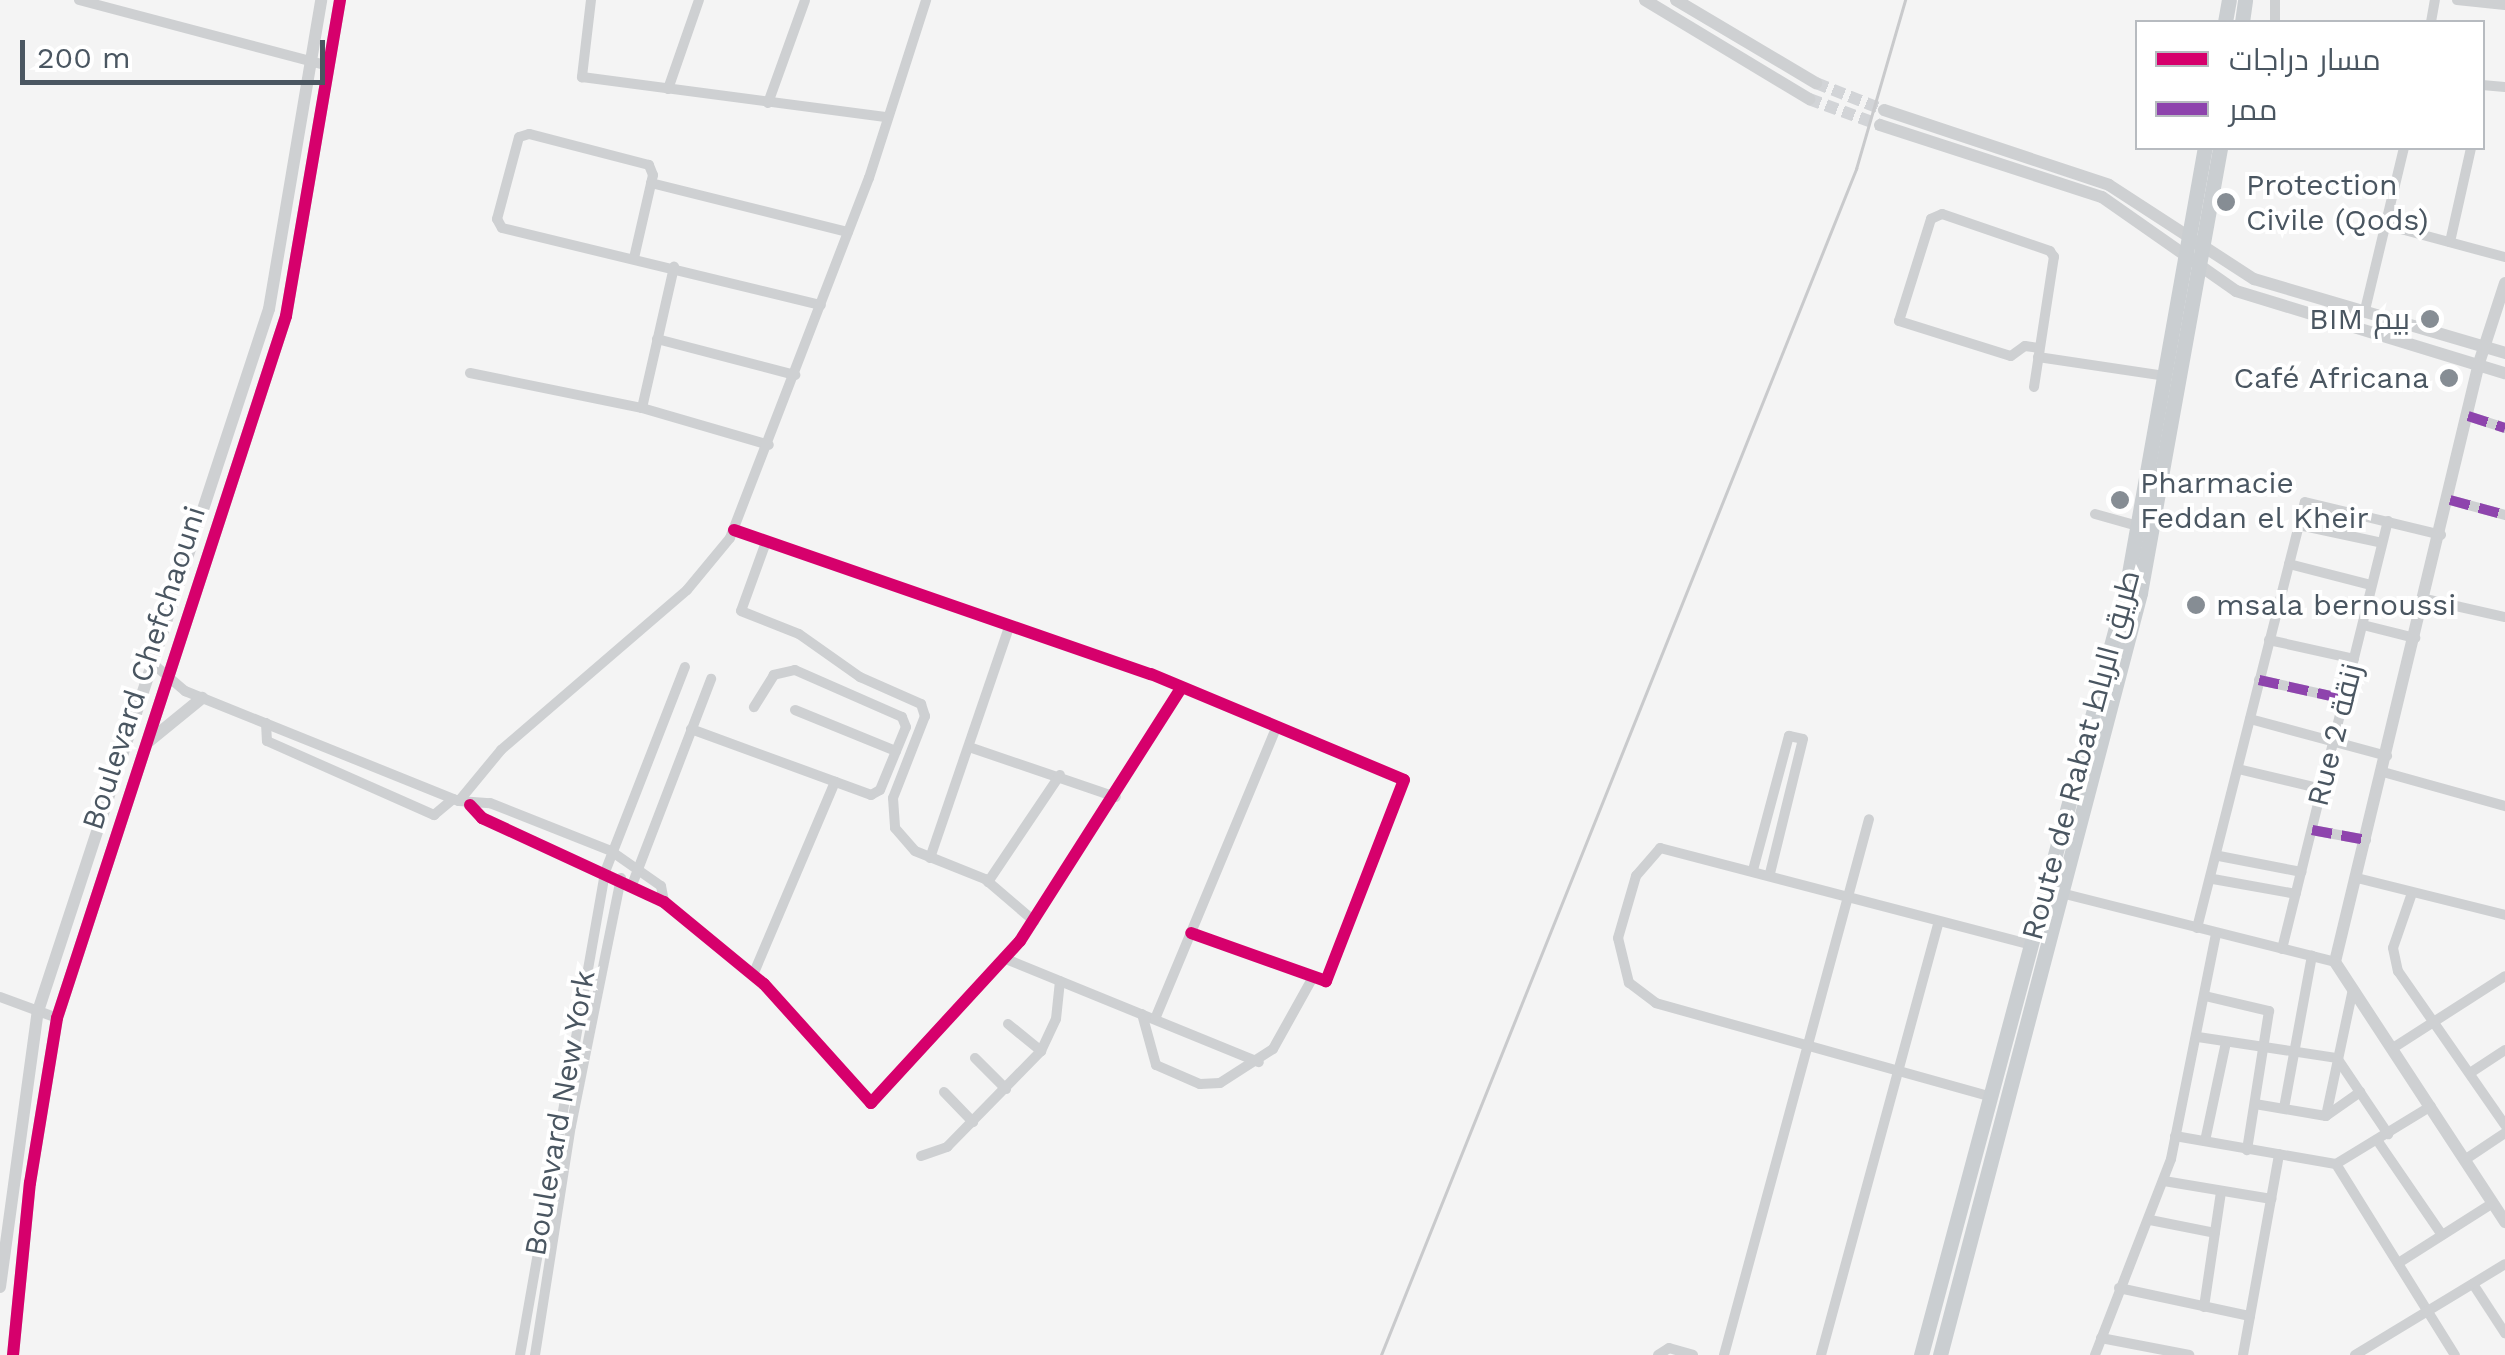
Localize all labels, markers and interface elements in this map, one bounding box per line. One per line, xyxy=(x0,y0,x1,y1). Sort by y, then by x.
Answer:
scale bar xyxy=(25,20,330,82)
legend xyxy=(2135,20,2485,150)
text: 200 m xyxy=(37,40,131,75)
text: مسار دراجات xyxy=(2229,42,2381,77)
text: ممر xyxy=(2229,92,2278,127)
place label: Protection Civile (Qods) xyxy=(2246,167,2428,238)
marker: Protection Civile (Qods) xyxy=(2215,191,2237,213)
place label: BIM بيم xyxy=(2309,301,2410,337)
marker: BIM بيم xyxy=(2419,308,2441,330)
place label: Café Africana xyxy=(2232,360,2429,396)
marker: Café Africana xyxy=(2438,367,2460,389)
place label: Pharmacie Feddan el Kheir xyxy=(2140,465,2370,536)
marker: Pharmacie Feddan el Kheir xyxy=(2109,489,2131,511)
street label: Boulevard Chefchaouni xyxy=(75,502,213,834)
street label: Route de Rabat طريق الرباط xyxy=(2014,566,2148,944)
place label: msala bernoussi xyxy=(2216,587,2457,623)
marker: msala bernoussi xyxy=(2185,594,2207,616)
street label: Rue 2 زنقة xyxy=(2300,660,2370,810)
street label: Boulevard New York xyxy=(517,966,603,1260)

